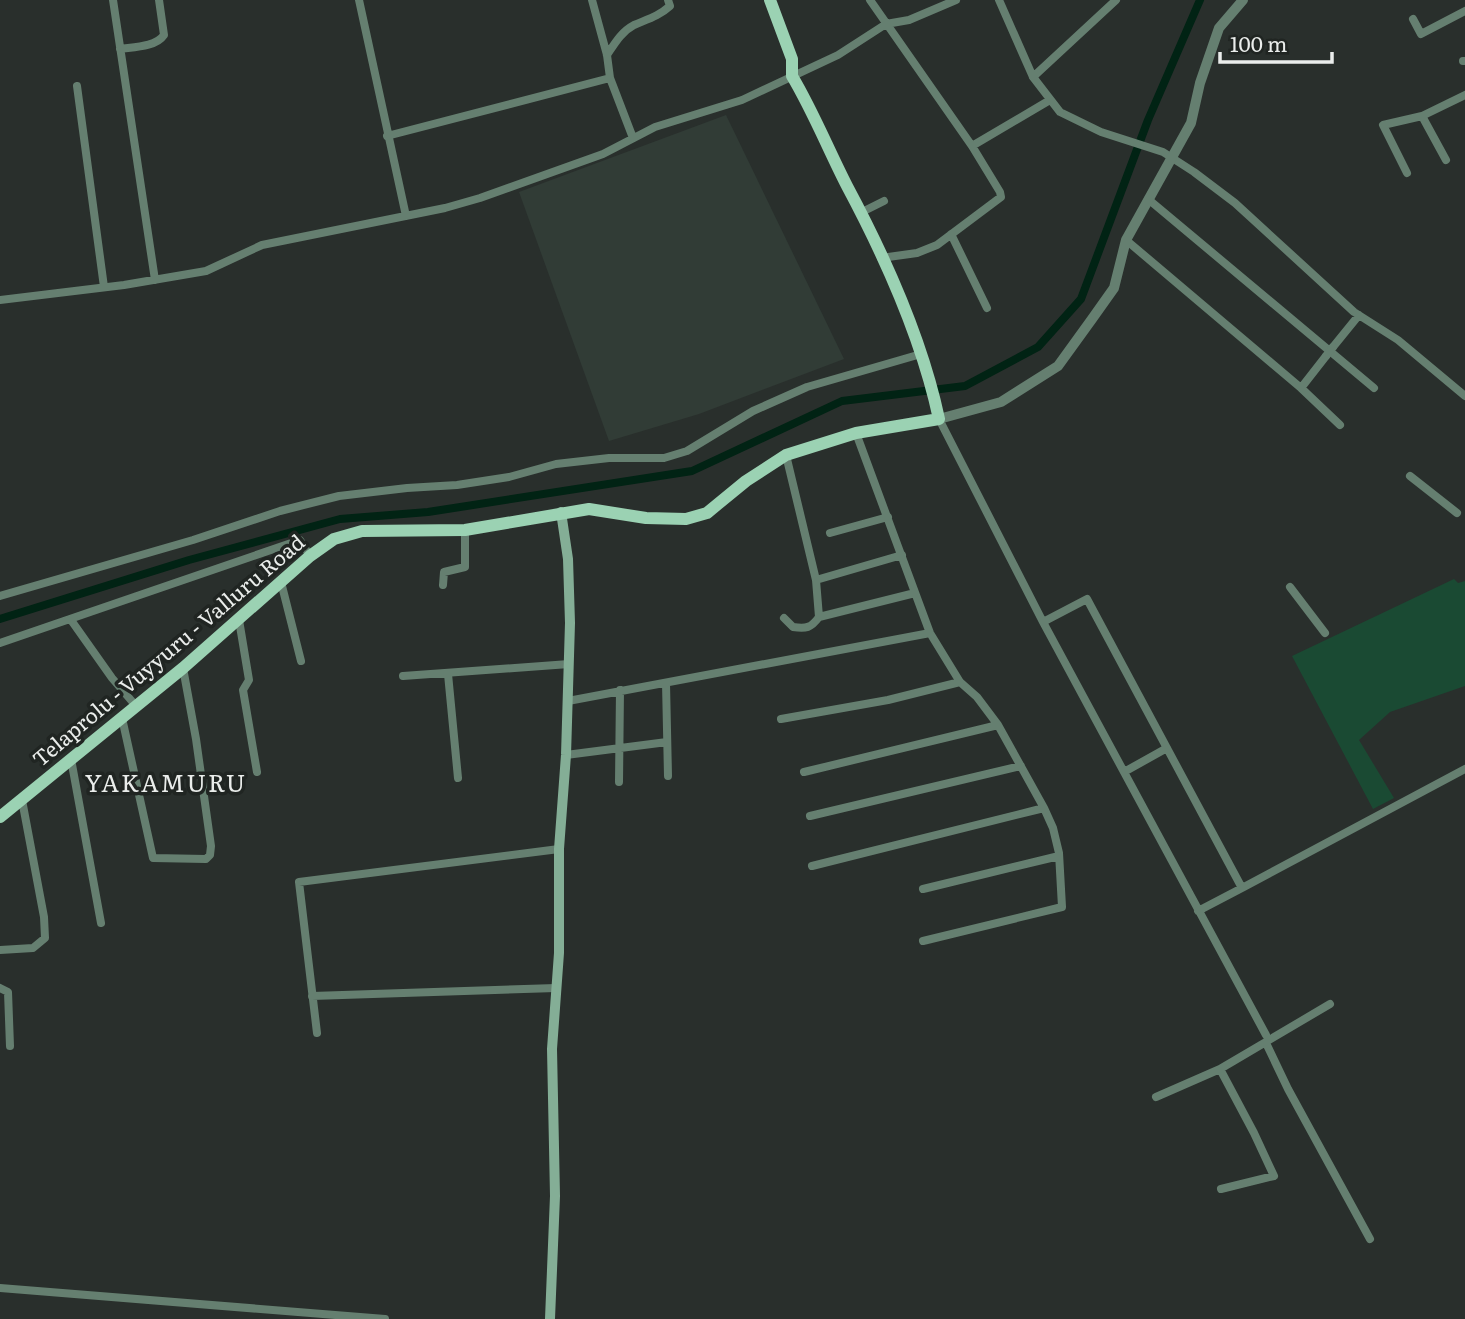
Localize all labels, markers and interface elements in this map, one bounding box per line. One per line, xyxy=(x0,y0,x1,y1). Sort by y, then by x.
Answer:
scale bar xyxy=(1220,21,1332,65)
text: 100 m xyxy=(1230,27,1287,58)
street label: Telaprolu - Vuyyuru - Valluru Road xyxy=(25,526,310,772)
district label: YAKAMURU xyxy=(85,764,247,799)

